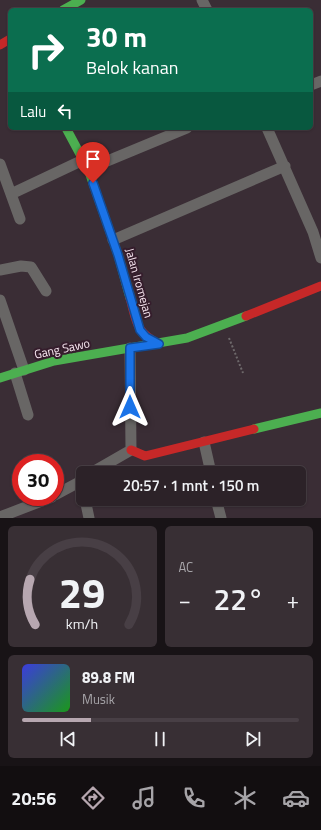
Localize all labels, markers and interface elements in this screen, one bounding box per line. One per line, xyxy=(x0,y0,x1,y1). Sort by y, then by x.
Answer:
text: 30 m xyxy=(86,15,147,58)
icon: right xyxy=(20,24,72,76)
text: Belok kanan xyxy=(86,54,178,81)
text: Lalu xyxy=(20,100,46,123)
icon: left xyxy=(54,100,76,122)
pin xyxy=(76,142,110,183)
icon: arrive xyxy=(82,148,104,170)
street label: Jalan Iromejan xyxy=(120,246,159,320)
street label: Gang Sawo xyxy=(32,333,92,364)
position arrow xyxy=(109,386,151,428)
speed limit sign: 30 xyxy=(12,454,64,506)
text: 20:57 · 1 mnt · 150 m xyxy=(123,474,259,497)
text: AC xyxy=(179,557,193,577)
text: 29 xyxy=(59,560,106,623)
text: 22° xyxy=(214,576,264,622)
text: − xyxy=(179,583,191,617)
text: + xyxy=(287,583,299,617)
text: km/h xyxy=(66,612,98,634)
text: 89.8 FM xyxy=(82,666,135,689)
text: Musik xyxy=(82,689,115,709)
icon: previous xyxy=(57,728,79,750)
icon: pause xyxy=(149,728,171,750)
icon: next xyxy=(242,728,264,750)
icon: directions xyxy=(79,784,107,812)
icon: music xyxy=(130,784,158,812)
icon: phone xyxy=(180,784,208,812)
icon: climate xyxy=(231,784,259,812)
icon: car xyxy=(282,784,310,812)
text: 20:56 xyxy=(11,785,56,812)

